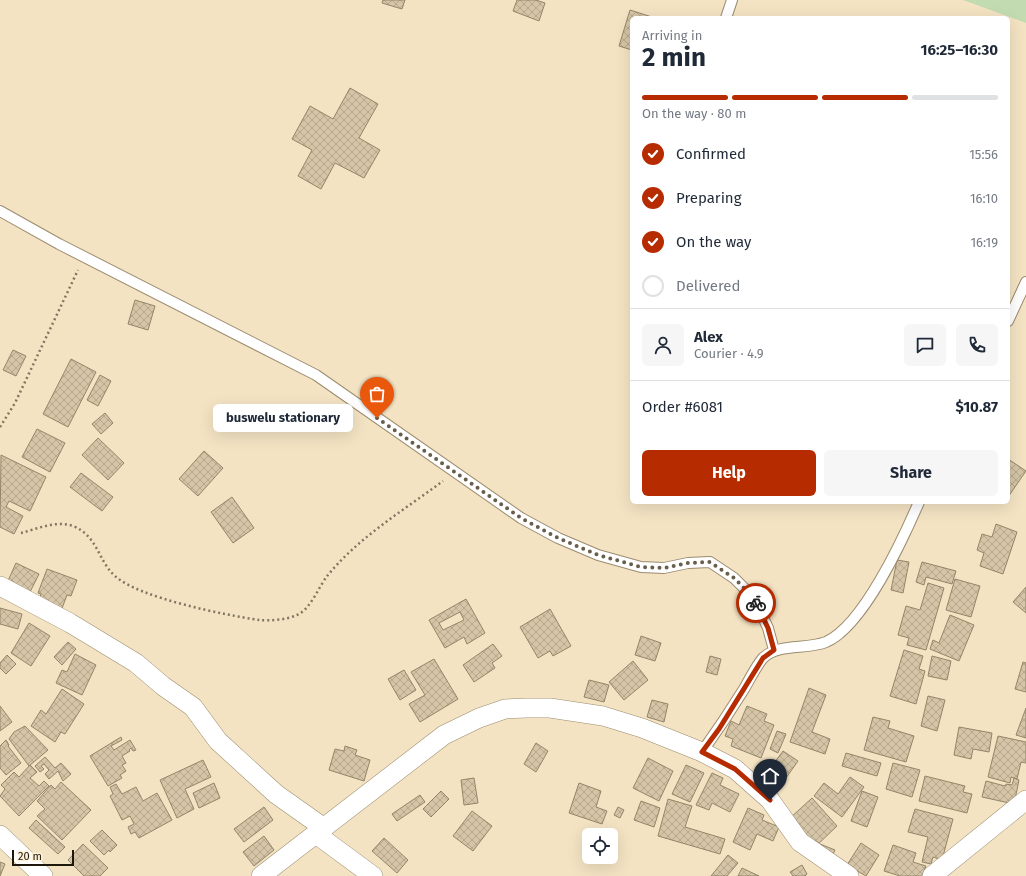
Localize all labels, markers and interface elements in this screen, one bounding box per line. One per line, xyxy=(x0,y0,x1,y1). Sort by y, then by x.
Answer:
text: Arriving in xyxy=(642,28,702,43)
text: 16:25–16:30 xyxy=(921,41,998,59)
text: 2 min xyxy=(642,42,706,73)
text: On the way · 80 m xyxy=(642,106,746,121)
icon: check xyxy=(642,143,664,165)
text: Confirmed xyxy=(676,145,746,163)
text: 15:56 xyxy=(969,147,998,162)
icon: check xyxy=(642,187,664,209)
text: Preparing xyxy=(676,189,741,207)
text: 16:10 xyxy=(970,191,998,206)
icon: check xyxy=(642,231,664,253)
text: On the way xyxy=(676,233,751,251)
text: 16:19 xyxy=(970,235,998,250)
text: Delivered xyxy=(676,277,740,295)
button: person xyxy=(642,324,684,366)
button: chat xyxy=(904,324,946,366)
button: phone xyxy=(956,324,998,366)
text: Alex xyxy=(694,328,723,346)
text: Courier · 4.9 xyxy=(694,346,764,361)
pin xyxy=(360,377,394,418)
icon: bag xyxy=(366,383,388,405)
text: Order #6081 xyxy=(642,398,723,416)
text: $10.87 xyxy=(955,398,998,416)
callout: buswelu stationary xyxy=(213,404,353,432)
text: buswelu stationary xyxy=(226,410,340,425)
button: Help xyxy=(642,450,816,496)
button: Share xyxy=(824,450,998,496)
courier xyxy=(736,583,776,623)
icon: bike xyxy=(745,592,767,614)
pin xyxy=(753,759,787,800)
icon: home xyxy=(759,765,781,787)
map controls xyxy=(582,828,618,864)
button: locate xyxy=(582,828,618,864)
scale bar xyxy=(12,848,74,867)
text: 20 m xyxy=(18,850,42,863)

